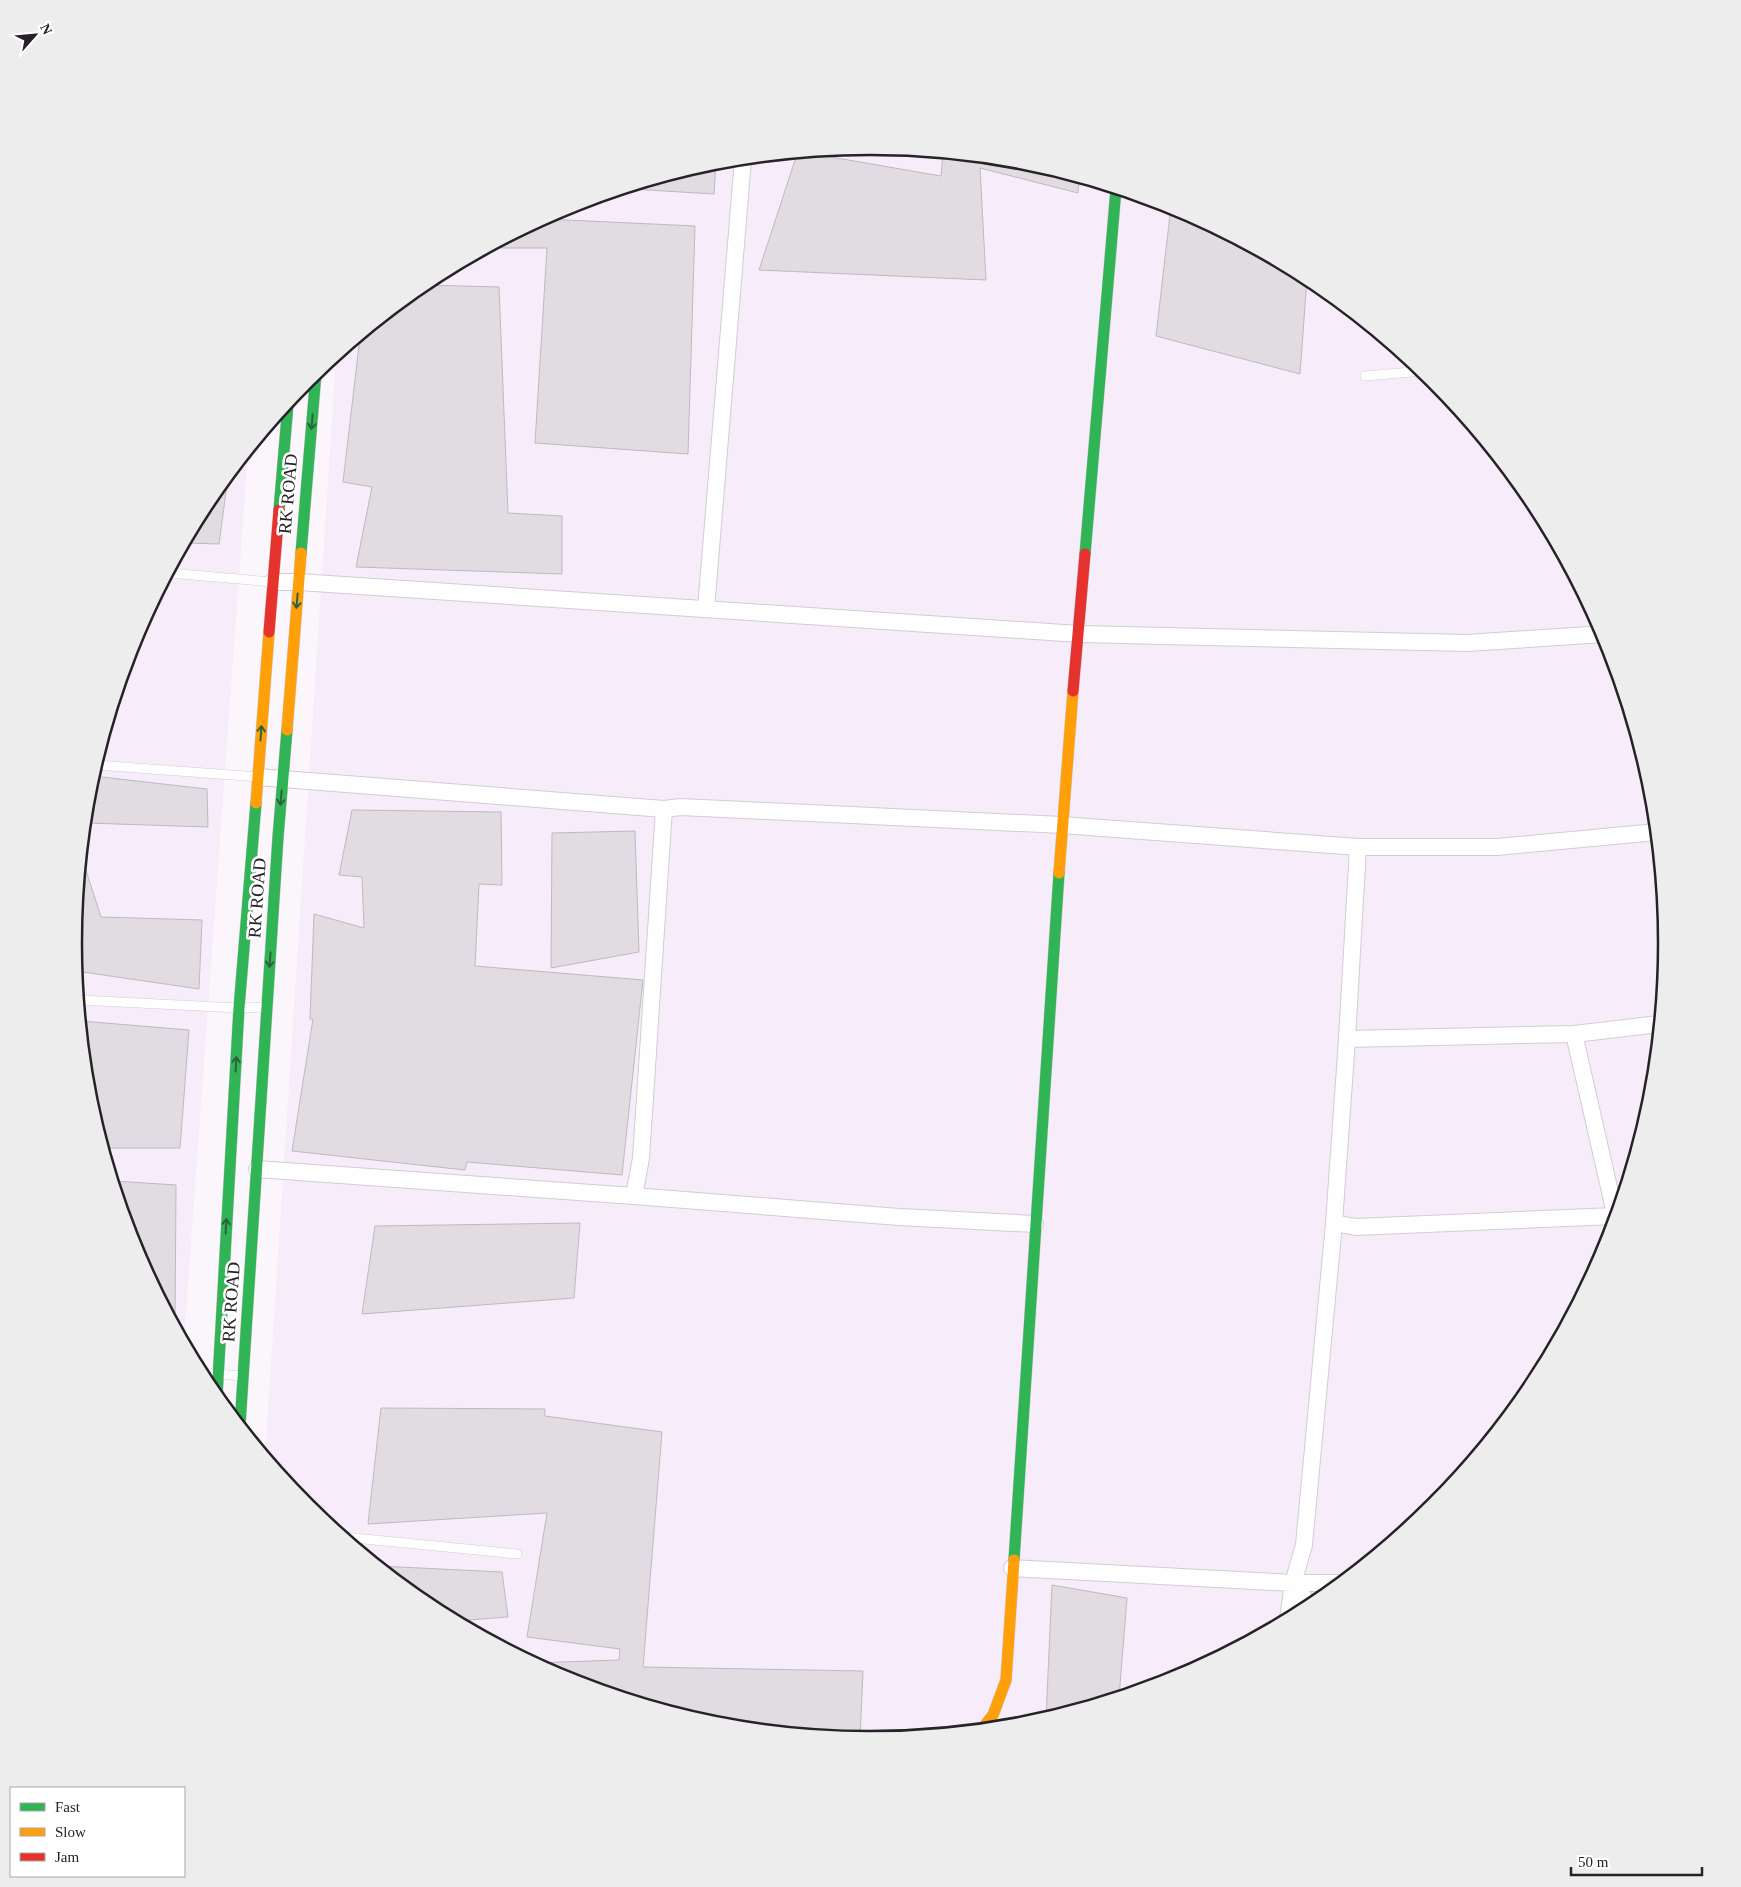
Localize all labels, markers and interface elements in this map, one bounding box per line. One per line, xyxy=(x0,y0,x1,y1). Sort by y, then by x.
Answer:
north arrow xyxy=(10,10,60,60)
text: N xyxy=(37,21,55,37)
one-way arrow xyxy=(307,413,316,429)
street label: RK ROAD xyxy=(275,453,301,535)
one-way arrow xyxy=(292,593,302,609)
one-way arrow xyxy=(256,725,266,741)
one-way arrow xyxy=(276,790,286,806)
street label: RK ROAD xyxy=(244,857,270,939)
one-way arrow xyxy=(266,952,275,968)
one-way arrow xyxy=(231,1056,240,1072)
one-way arrow xyxy=(222,1218,231,1234)
street label: RK ROAD xyxy=(218,1261,244,1343)
legend xyxy=(10,1787,185,1877)
text: Fast xyxy=(55,1799,81,1815)
text: Slow xyxy=(55,1824,86,1840)
scale bar xyxy=(1571,1844,1702,1876)
text: Jam xyxy=(55,1849,79,1865)
text: 50 m xyxy=(1578,1854,1609,1870)

